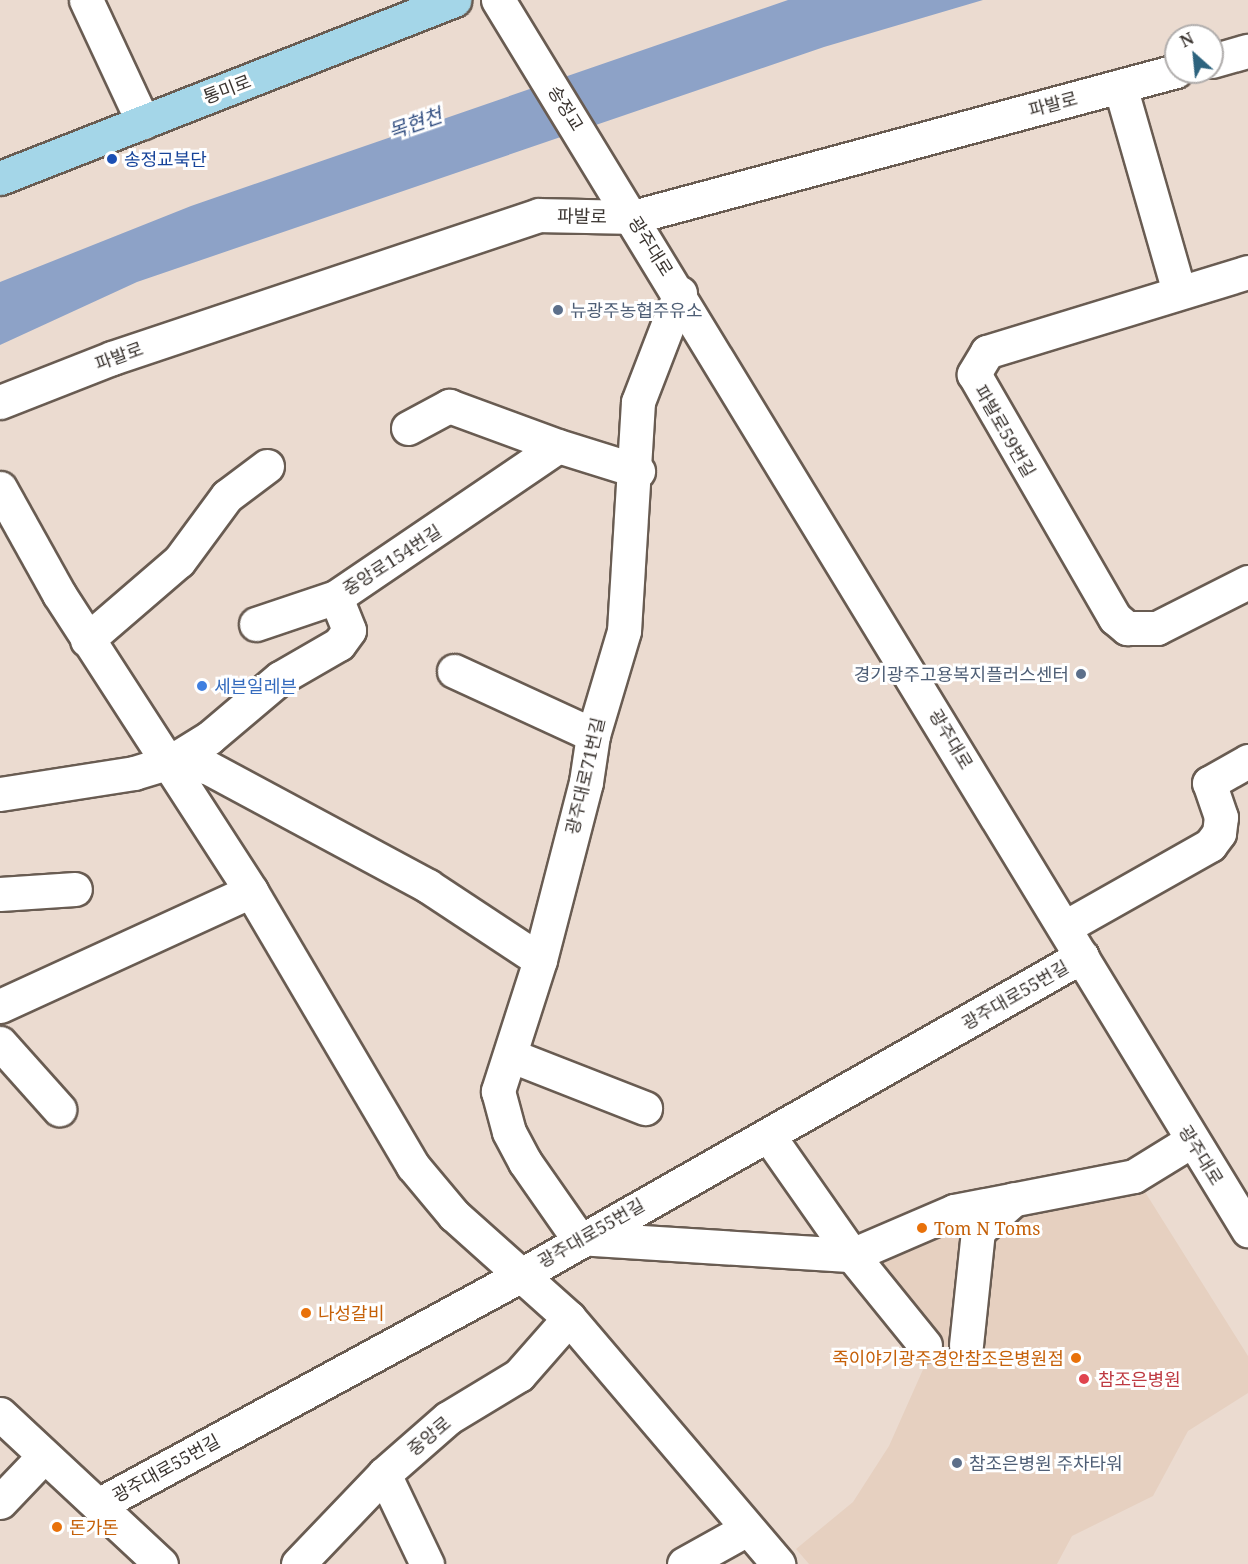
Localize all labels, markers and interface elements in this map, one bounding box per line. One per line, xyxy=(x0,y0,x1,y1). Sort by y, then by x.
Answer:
north arrow xyxy=(1164,24,1224,84)
text: N xyxy=(1176,27,1197,52)
street label: 통미로 xyxy=(200,70,254,108)
street label: 송정교 xyxy=(544,81,588,135)
street label: 파발로 xyxy=(1026,87,1080,121)
water label: 목현천 xyxy=(385,103,445,143)
place label: 송정교북단 xyxy=(124,148,207,170)
marker: 송정교북단 xyxy=(105,152,119,166)
street label: 파발로 xyxy=(557,205,607,227)
street label: 광주대로 xyxy=(624,212,678,280)
place label: 뉴광주농협주유소 xyxy=(570,299,702,321)
marker: 뉴광주농협주유소 xyxy=(551,303,565,317)
street label: 파발로 xyxy=(92,337,146,375)
street label: 파발로59번길 xyxy=(970,381,1040,481)
street label: 중앙로154번길 xyxy=(339,520,445,600)
place label: 경기광주고용복지플러스센터 xyxy=(854,663,1069,685)
marker: 경기광주고용복지플러스센터 xyxy=(1074,667,1088,681)
place label: 세븐일레븐 xyxy=(214,675,297,697)
marker: 세븐일레븐 xyxy=(195,679,209,693)
street label: 광주대로 xyxy=(925,705,977,773)
street label: 광주대로71번길 xyxy=(561,715,609,837)
street label: 광주대로55번길 xyxy=(958,956,1072,1034)
street label: 광주대로 xyxy=(1174,1121,1228,1189)
street label: 광주대로55번길 xyxy=(534,1194,648,1272)
place label: Tom N Toms xyxy=(934,1217,1040,1239)
marker: Tom N Toms xyxy=(915,1221,929,1235)
place label: 나성갈비 xyxy=(318,1302,384,1324)
marker: 나성갈비 xyxy=(299,1306,313,1320)
place label: 죽이야기광주경안참조은병원점 xyxy=(832,1347,1064,1369)
marker: 죽이야기광주경안참조은병원점 xyxy=(1069,1351,1083,1365)
place label: 참조은병원 xyxy=(1098,1368,1181,1390)
marker: 참조은병원 xyxy=(1075,1370,1093,1388)
street label: 중앙로 xyxy=(403,1412,455,1460)
street label: 광주대로55번길 xyxy=(109,1430,223,1506)
place label: 참조은병원 주차타워 xyxy=(969,1452,1123,1474)
marker: 참조은병원 주차타워 xyxy=(950,1456,964,1470)
place label: 돈가돈 xyxy=(69,1516,119,1538)
marker: 돈가돈 xyxy=(50,1520,64,1534)

